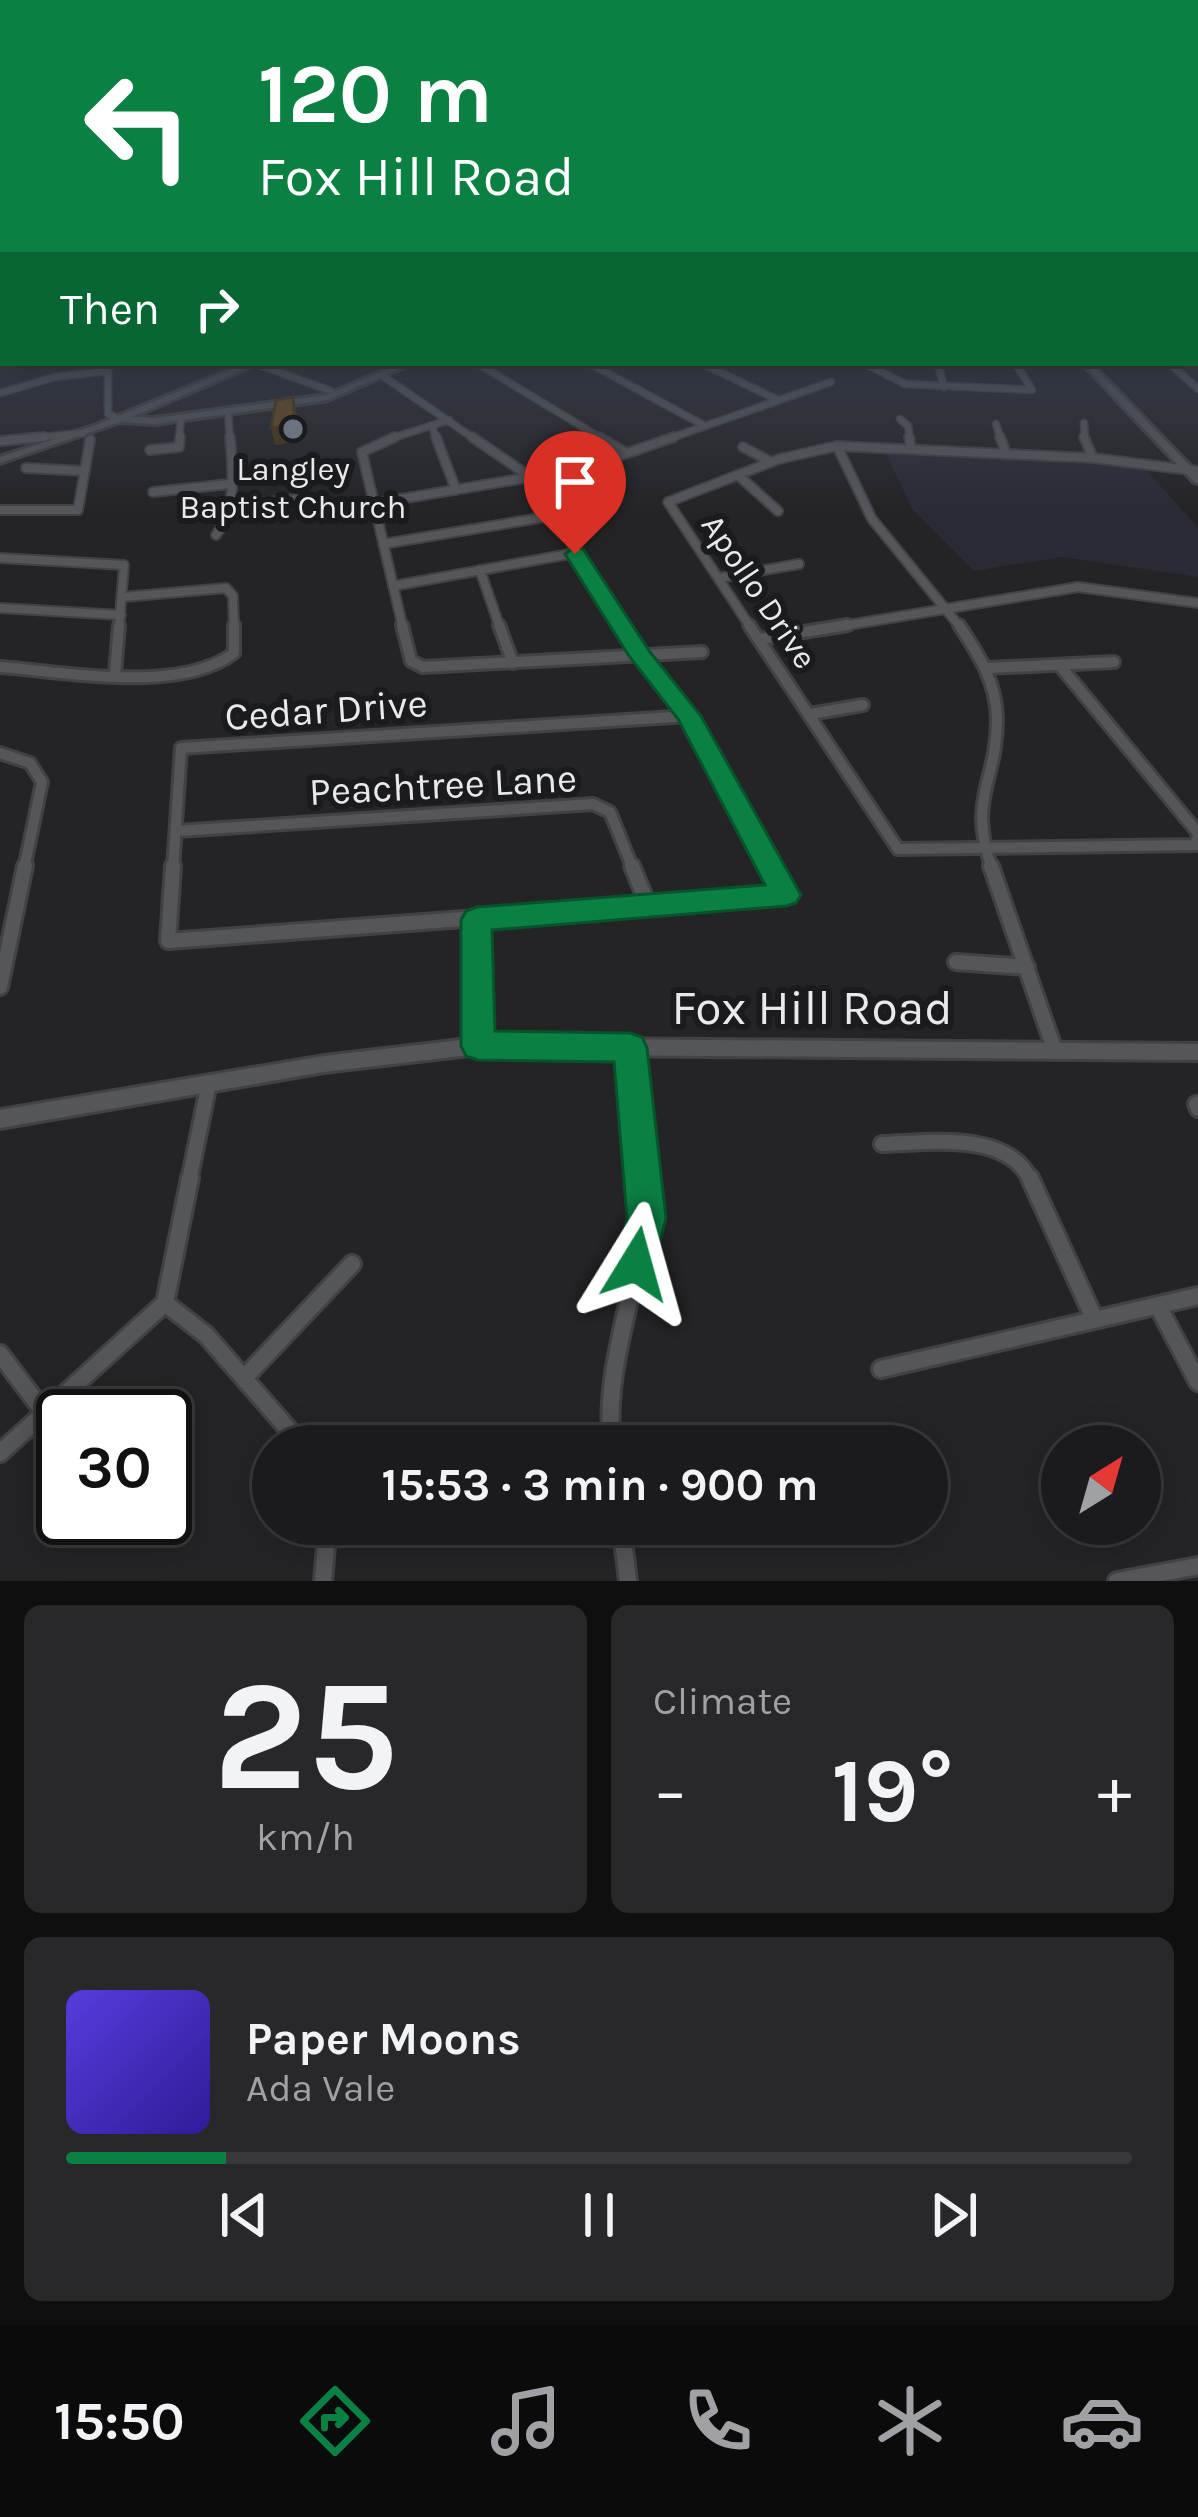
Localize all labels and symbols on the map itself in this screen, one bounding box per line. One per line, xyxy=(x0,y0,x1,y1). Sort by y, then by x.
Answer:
marker: Langley Baptist Church xyxy=(280,416,306,442)
pin xyxy=(524,431,626,554)
place label: Langley Baptist Church xyxy=(180,450,406,526)
street label: Apollo Drive xyxy=(694,507,825,676)
street label: Cedar Drive xyxy=(223,680,429,740)
street label: Peachtree Lane xyxy=(308,755,578,815)
street label: Fox Hill Road xyxy=(671,980,953,1036)
position arrow xyxy=(573,1201,699,1327)
speed limit sign: 30 xyxy=(36,1389,192,1545)
north arrow xyxy=(1041,1425,1161,1545)

